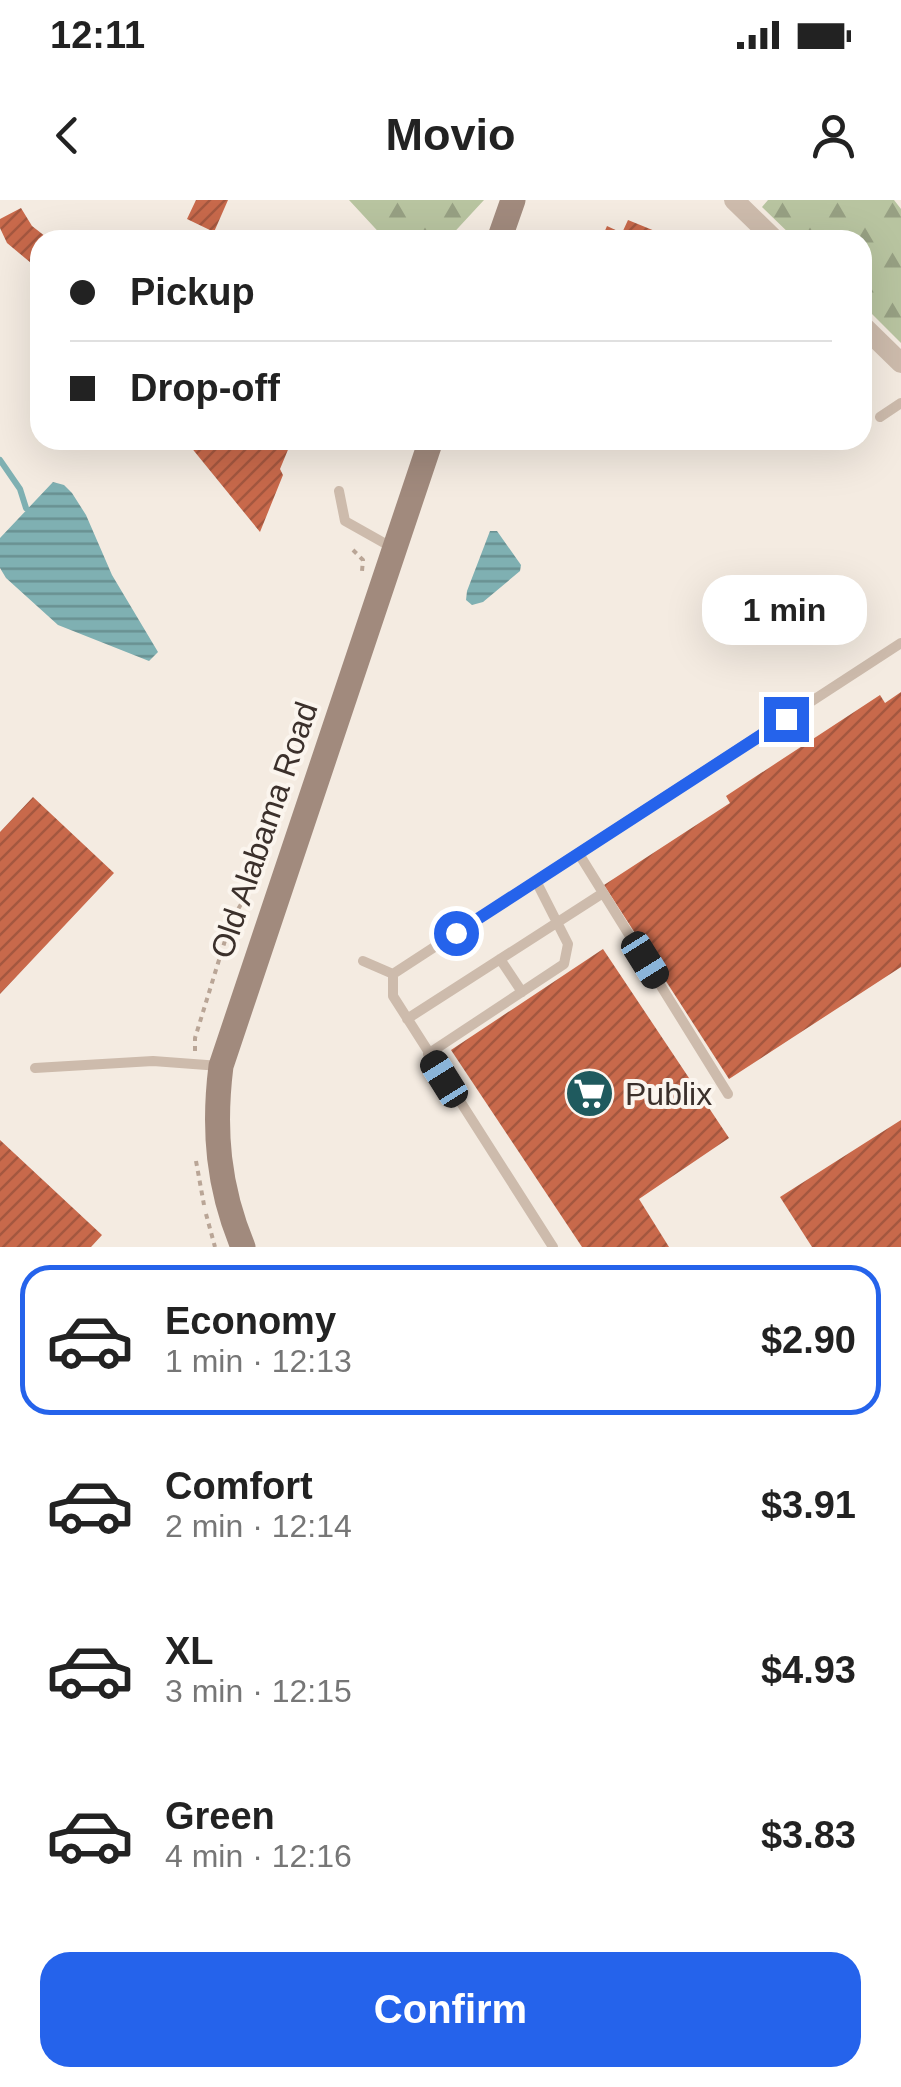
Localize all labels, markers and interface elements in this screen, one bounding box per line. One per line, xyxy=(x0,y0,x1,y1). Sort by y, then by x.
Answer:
text: 12:11 xyxy=(50,14,145,56)
icon: back xyxy=(40,108,95,163)
icon: person xyxy=(806,108,861,163)
text: Movio xyxy=(386,109,516,160)
text: Pickup xyxy=(130,271,255,313)
text: Drop-off xyxy=(130,367,280,409)
callout: 1 min xyxy=(704,574,868,644)
text: 1 min xyxy=(743,592,826,628)
street label: Old Alabama Road xyxy=(203,697,325,963)
route end xyxy=(764,697,809,742)
route start xyxy=(434,911,479,956)
car xyxy=(616,927,674,993)
car xyxy=(415,1046,473,1112)
supermarket icon: Publix xyxy=(564,1068,616,1120)
place label: Publix xyxy=(625,1076,712,1112)
icon: car xyxy=(45,1295,135,1385)
text: Economy xyxy=(165,1300,336,1342)
text: $2.90 xyxy=(761,1319,856,1361)
text: 1 min · 12:13 xyxy=(165,1343,352,1379)
icon: car xyxy=(45,1460,135,1550)
text: Comfort xyxy=(165,1465,313,1507)
text: $3.91 xyxy=(761,1484,856,1526)
text: 2 min · 12:14 xyxy=(165,1508,352,1544)
icon: car xyxy=(45,1625,135,1715)
text: XL xyxy=(165,1630,214,1672)
text: $4.93 xyxy=(761,1649,856,1691)
text: 3 min · 12:15 xyxy=(165,1673,352,1709)
icon: car xyxy=(45,1790,135,1880)
text: Green xyxy=(165,1795,275,1837)
text: $3.83 xyxy=(761,1814,856,1856)
text: 4 min · 12:16 xyxy=(165,1838,352,1874)
button: Confirm xyxy=(40,1952,861,2067)

